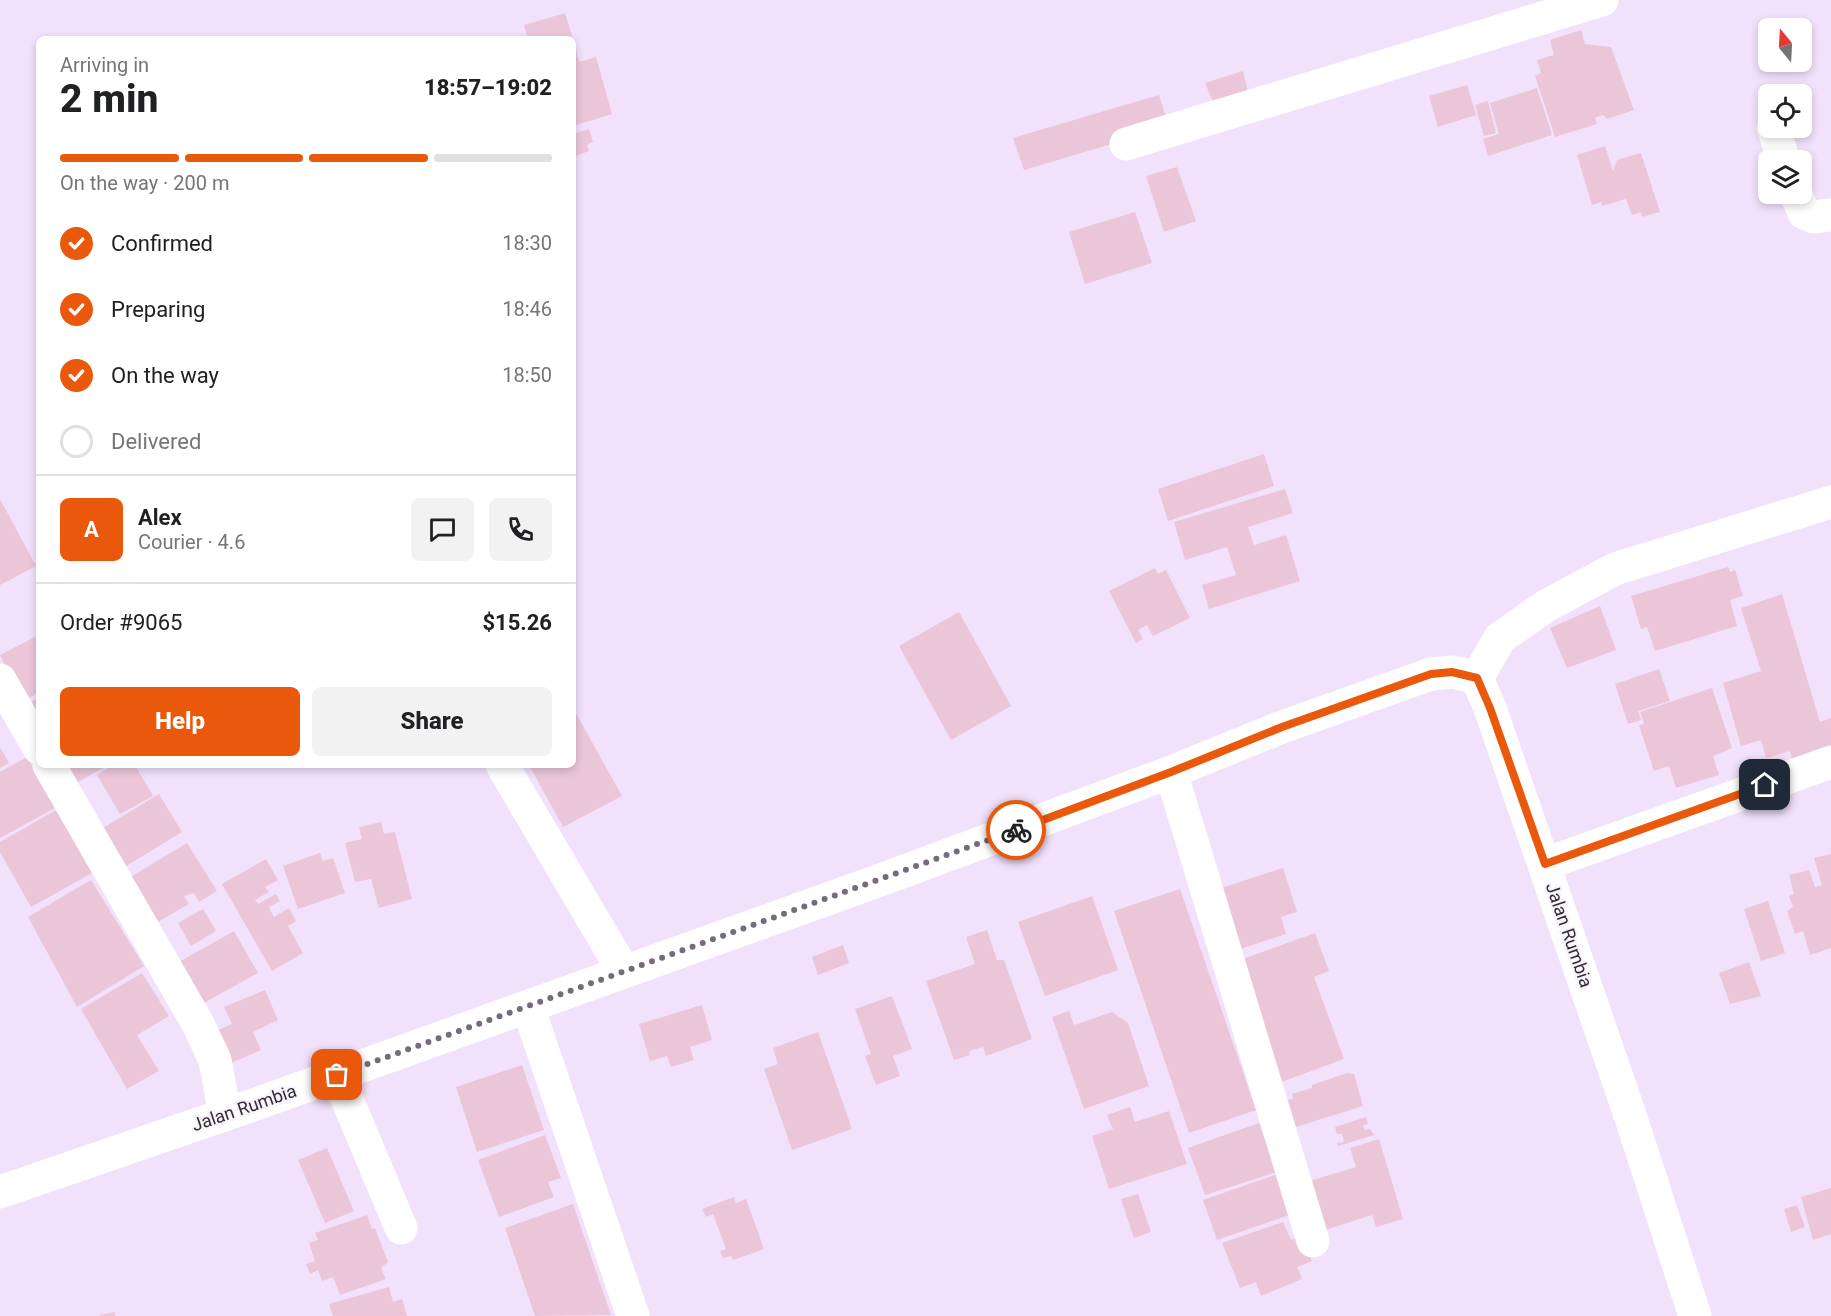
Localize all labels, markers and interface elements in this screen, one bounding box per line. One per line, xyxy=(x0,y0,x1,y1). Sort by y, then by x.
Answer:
north arrow xyxy=(1758,18,1812,72)
map controls xyxy=(1758,18,1812,204)
text: Arriving in xyxy=(60,53,149,77)
text: 18:57–19:02 xyxy=(424,75,552,100)
text: 2 min xyxy=(60,76,158,122)
button: locate xyxy=(1758,84,1812,138)
button: layers xyxy=(1758,150,1812,204)
text: On the way · 200 m xyxy=(60,171,229,195)
icon: check xyxy=(60,227,93,260)
text: Confirmed xyxy=(111,231,213,256)
text: 18:30 xyxy=(502,231,552,255)
icon: check xyxy=(60,293,93,326)
text: Preparing xyxy=(111,297,205,322)
text: 18:46 xyxy=(502,297,552,321)
icon: check xyxy=(60,359,93,392)
text: On the way xyxy=(111,363,219,388)
text: 18:50 xyxy=(502,363,552,387)
text: Delivered xyxy=(111,429,201,454)
button: chat xyxy=(411,498,474,561)
button: phone xyxy=(489,498,552,561)
text: Alex xyxy=(138,505,182,530)
text: A xyxy=(84,517,99,542)
text: Courier · 4.6 xyxy=(138,530,245,554)
text: Order #9065 xyxy=(60,610,182,635)
text: $15.26 xyxy=(483,610,552,635)
button: Help xyxy=(60,687,300,756)
button: Share xyxy=(312,687,552,756)
pin xyxy=(1739,759,1790,810)
icon: home xyxy=(1748,768,1781,801)
courier xyxy=(986,800,1046,860)
icon: bike xyxy=(1000,814,1033,847)
street label: Jalan Rumbia xyxy=(1542,880,1597,990)
pin xyxy=(311,1049,362,1100)
icon: bag xyxy=(320,1058,353,1091)
street label: Jalan Rumbia xyxy=(189,1080,299,1135)

